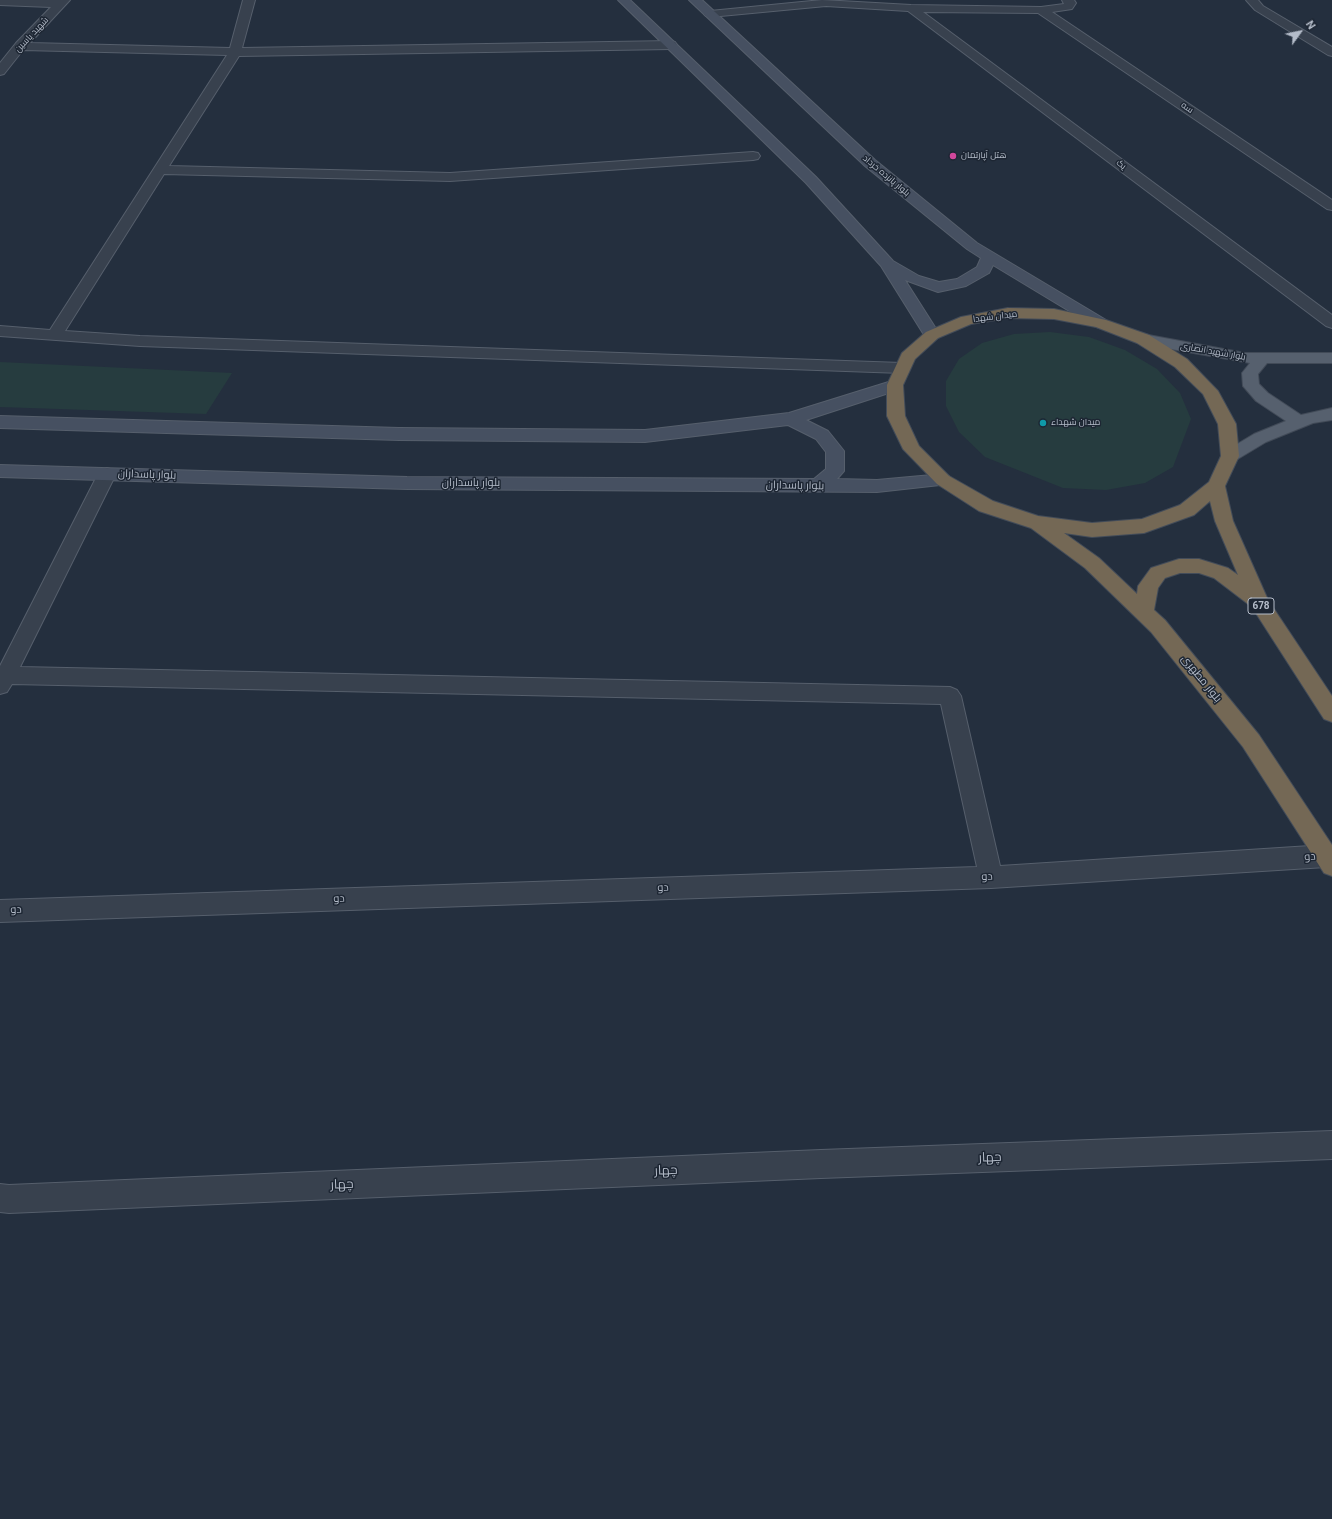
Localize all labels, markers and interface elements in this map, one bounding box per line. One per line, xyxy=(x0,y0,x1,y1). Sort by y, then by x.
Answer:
north arrow xyxy=(1280,12,1320,52)
street label: شهید یاسین xyxy=(13,15,51,55)
text: N xyxy=(1303,18,1318,32)
street label: سه xyxy=(1179,100,1195,116)
marker: هتل آپارتمان xyxy=(948,151,958,161)
place label: هتل آپارتمان xyxy=(961,151,1006,161)
street label: بلوار پانزده خرداد xyxy=(860,153,912,199)
street label: یک xyxy=(1114,158,1128,172)
street label: میدان شهدا xyxy=(972,309,1018,325)
street label: بلوار شهید انصاری xyxy=(1180,341,1246,363)
marker: میدان شهداء xyxy=(1038,418,1048,428)
place label: میدان شهداء xyxy=(1051,418,1100,428)
street label: بلوار پاسداران xyxy=(118,467,176,483)
street label: بلوار پاسداران xyxy=(442,476,500,490)
street label: بلوار پاسداران xyxy=(766,479,824,493)
road number: 678 xyxy=(1248,598,1274,614)
street label: بلوار مطهری xyxy=(1178,653,1224,705)
street label: دو xyxy=(1304,850,1316,864)
street label: دو xyxy=(981,870,993,884)
street label: دو xyxy=(657,881,669,895)
street label: دو xyxy=(333,892,345,906)
street label: دو xyxy=(10,903,22,917)
street label: چهار xyxy=(978,1150,1002,1166)
street label: چهار xyxy=(654,1163,678,1179)
street label: چهار xyxy=(330,1177,354,1193)

